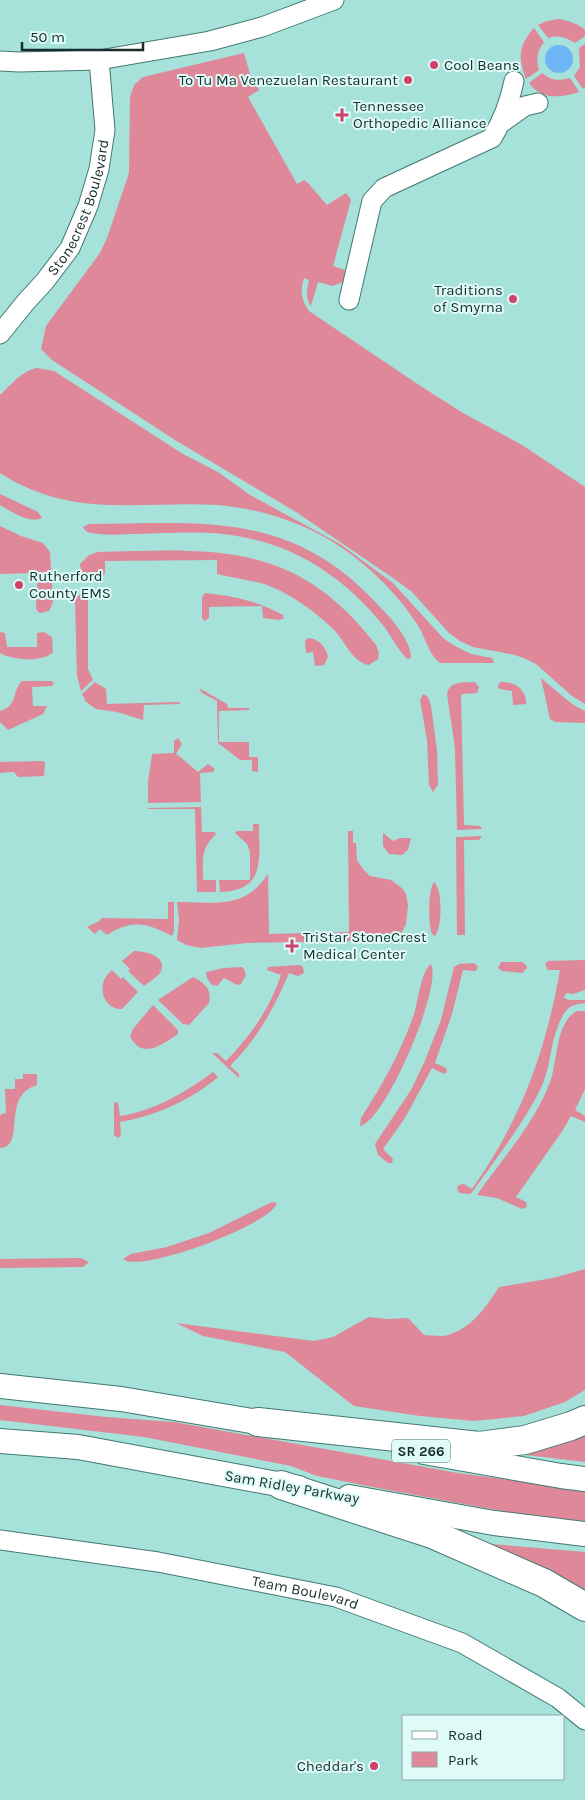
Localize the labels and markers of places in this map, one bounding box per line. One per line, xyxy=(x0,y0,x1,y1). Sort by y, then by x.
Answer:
place label: Cool Beans xyxy=(444,56,520,74)
marker: Cool Beans xyxy=(428,59,440,71)
place label: To Tu Ma Venezuelan Restaurant xyxy=(179,71,398,89)
marker: To Tu Ma Venezuelan Restaurant xyxy=(402,74,414,86)
place label: Tennessee Orthopedic Alliance xyxy=(353,97,486,132)
marker: Tennessee Orthopedic Alliance xyxy=(335,108,349,122)
place label: Traditions of Smyrna xyxy=(433,281,503,316)
marker: Traditions of Smyrna xyxy=(507,293,519,305)
place label: Rutherford County EMS xyxy=(29,567,111,602)
marker: Rutherford County EMS xyxy=(13,579,25,591)
place label: TriStar StoneCrest Medical Center xyxy=(303,928,427,963)
marker: TriStar StoneCrest Medical Center xyxy=(285,939,299,953)
place label: Cheddar's xyxy=(297,1757,364,1775)
marker: Cheddar's xyxy=(368,1760,380,1772)

